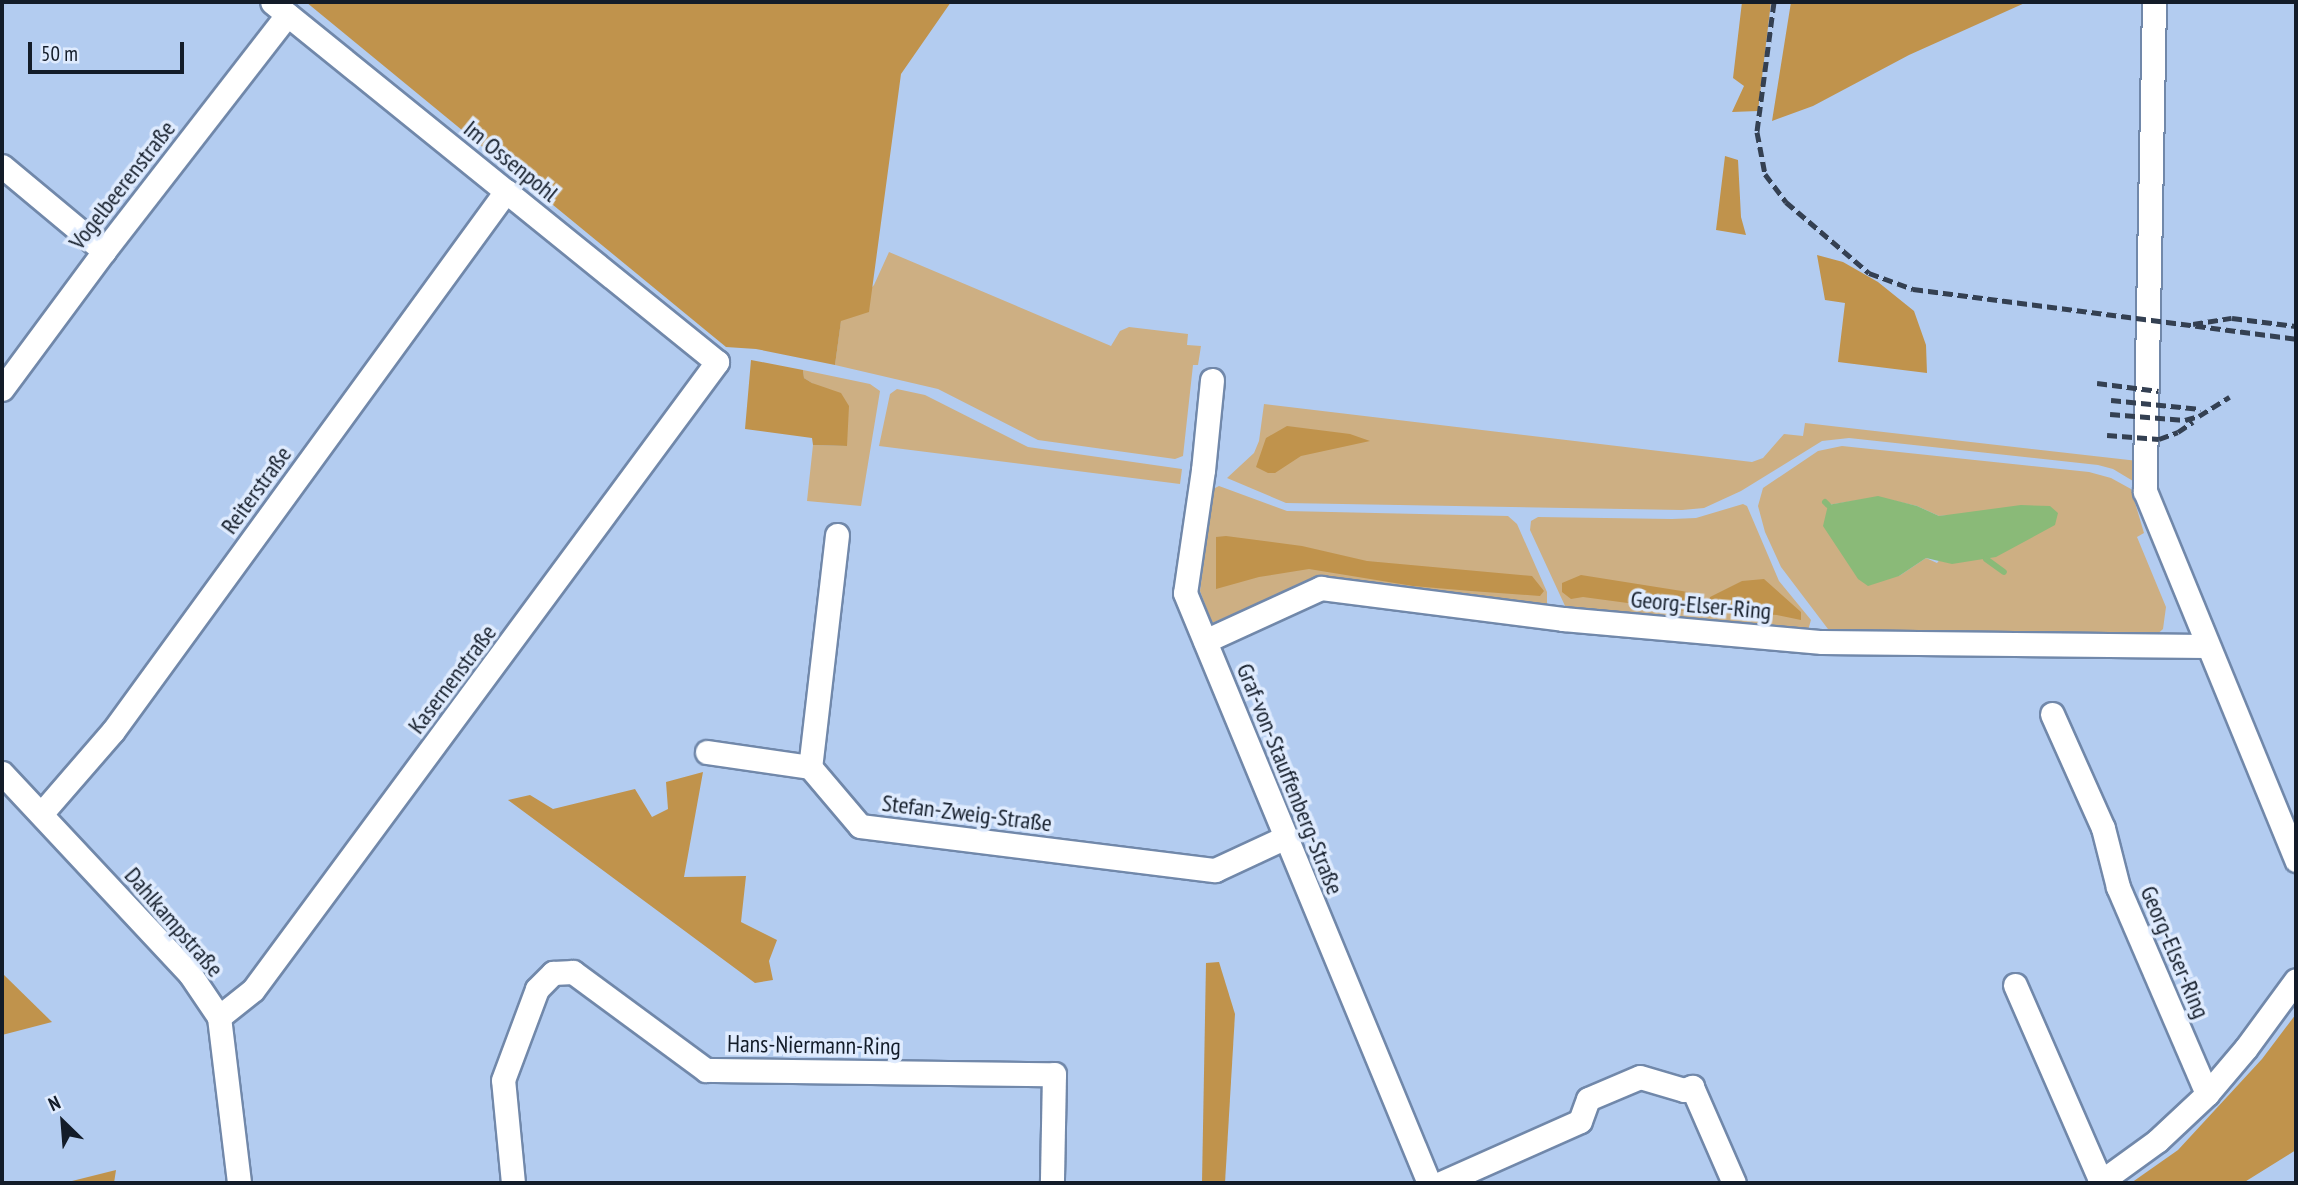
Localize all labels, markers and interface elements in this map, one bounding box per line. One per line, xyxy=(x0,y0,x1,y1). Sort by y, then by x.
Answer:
scale bar xyxy=(32,28,187,72)
text: 50 m xyxy=(41,40,78,67)
street label: Im Ossenpohl xyxy=(458,114,564,208)
street label: Vogelbeerenstraße xyxy=(63,115,181,255)
street label: Reiterstraße xyxy=(215,441,297,539)
street label: Georg-Elser-Ring xyxy=(1630,585,1772,625)
street label: Kasernenstraße xyxy=(402,619,502,739)
street label: Graf-von-Stauffenberg-Straße xyxy=(1230,659,1350,899)
street label: Stefan-Zweig-Straße xyxy=(880,788,1054,838)
street label: Dahlkampstraße xyxy=(119,861,229,983)
street label: Georg-Elser-Ring xyxy=(2134,882,2216,1022)
street label: Hans-Niermann-Ring xyxy=(727,1029,901,1061)
north arrow xyxy=(28,1087,98,1157)
text: N xyxy=(44,1090,64,1116)

